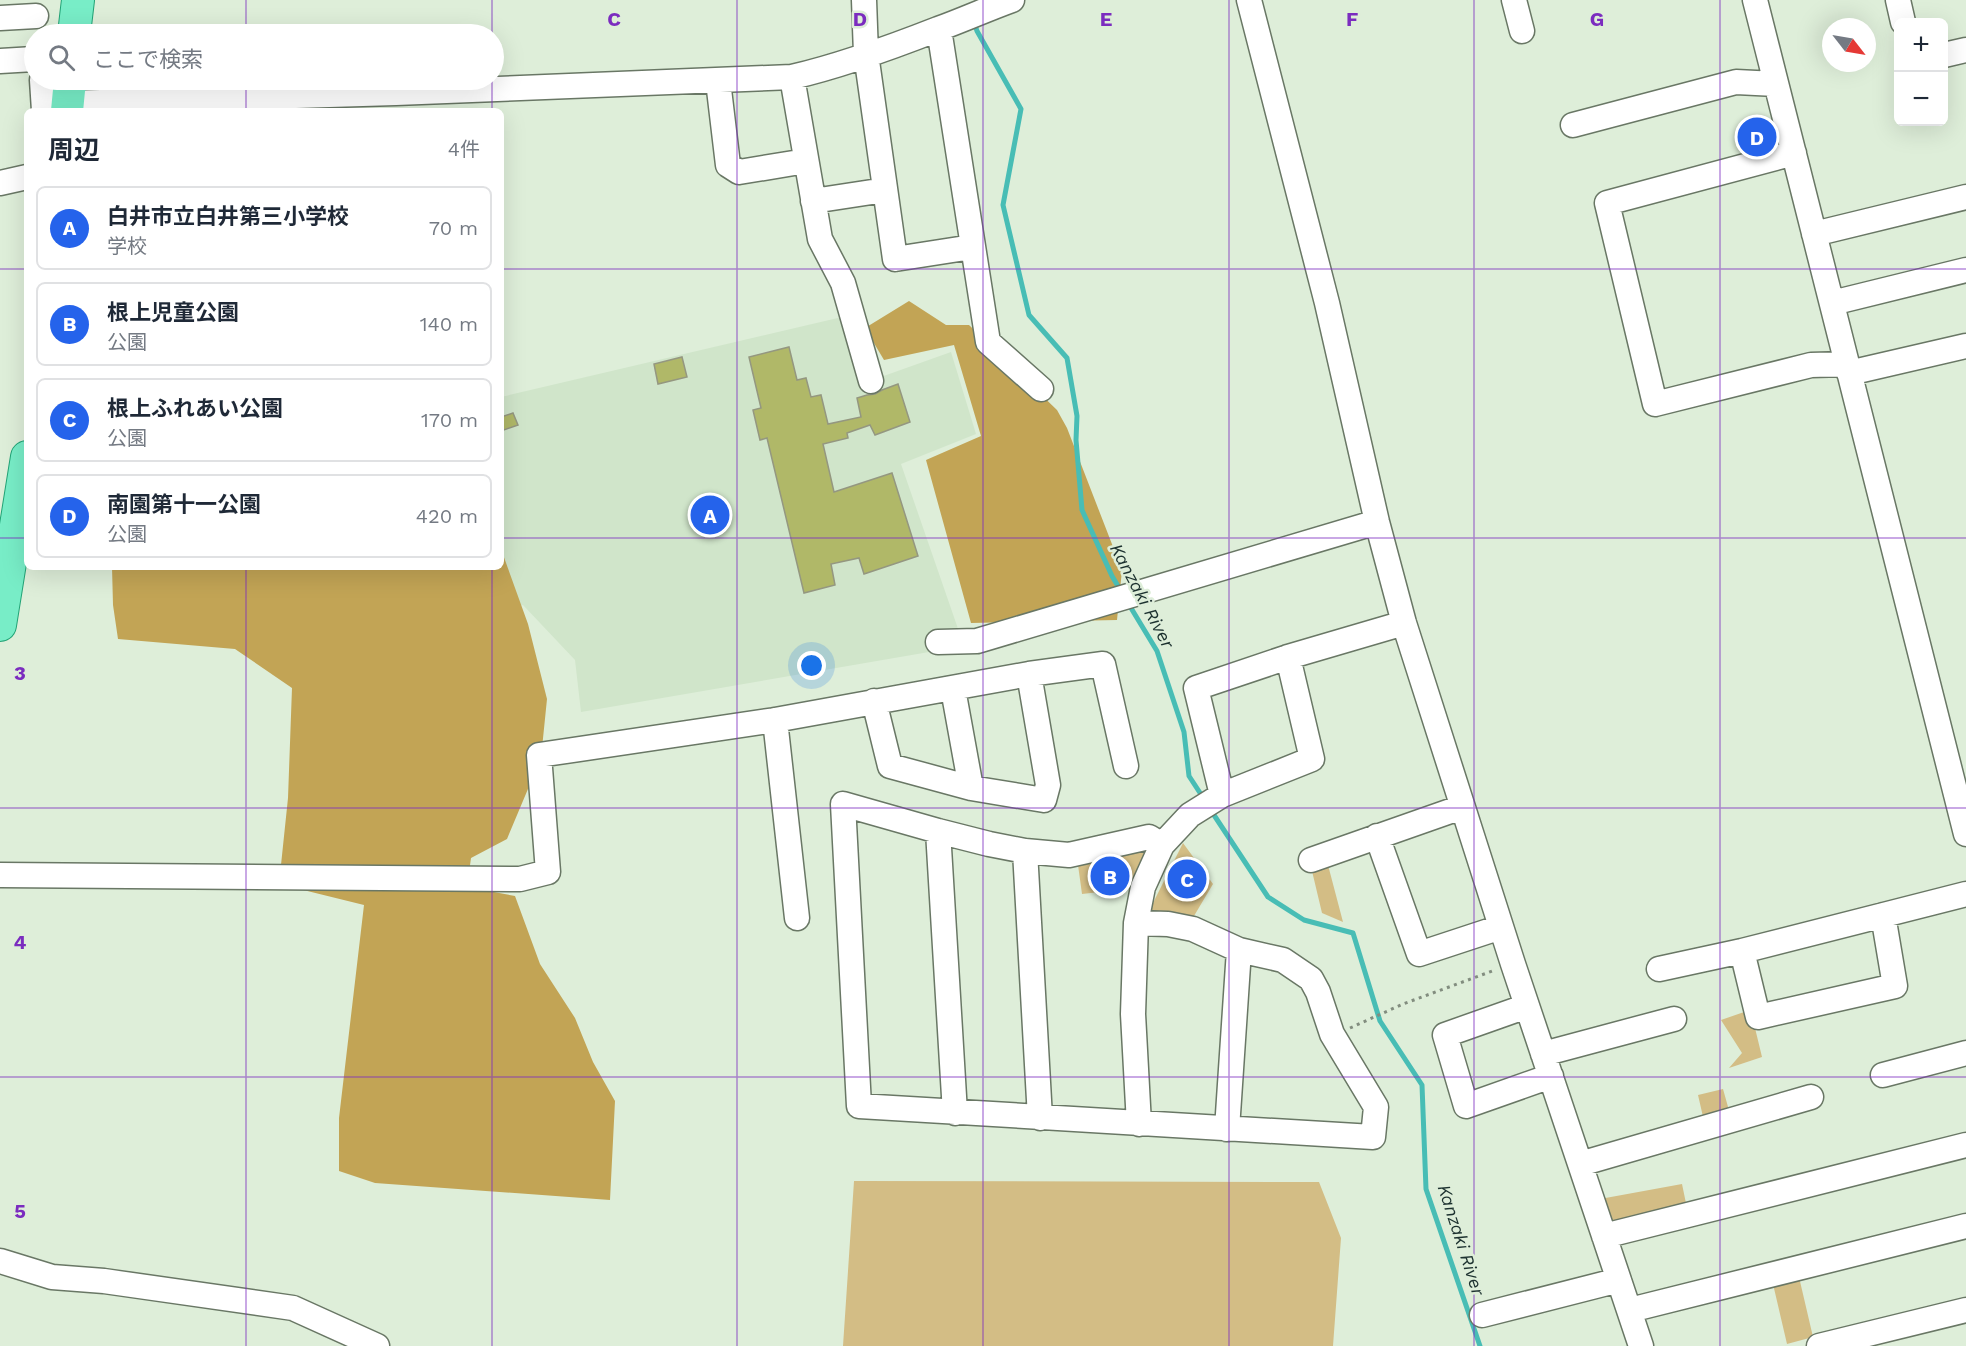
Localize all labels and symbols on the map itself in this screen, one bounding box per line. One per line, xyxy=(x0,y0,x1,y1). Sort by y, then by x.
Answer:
text: C xyxy=(607,7,621,31)
text: D xyxy=(853,7,867,31)
text: E xyxy=(1100,7,1112,31)
text: F xyxy=(1346,7,1358,31)
text: G xyxy=(1590,7,1604,31)
north arrow xyxy=(1822,18,1876,72)
pin: D xyxy=(1738,114,1776,160)
pin: A xyxy=(690,492,730,538)
water label: Kanzaki River xyxy=(1106,540,1179,653)
your location xyxy=(797,651,826,680)
text: 3 xyxy=(14,661,26,685)
pin: B xyxy=(1090,854,1130,898)
pin: C xyxy=(1168,856,1206,902)
text: 4 xyxy=(14,930,27,954)
water label: Kanzaki River xyxy=(1434,1182,1490,1299)
text: 5 xyxy=(14,1199,26,1223)

